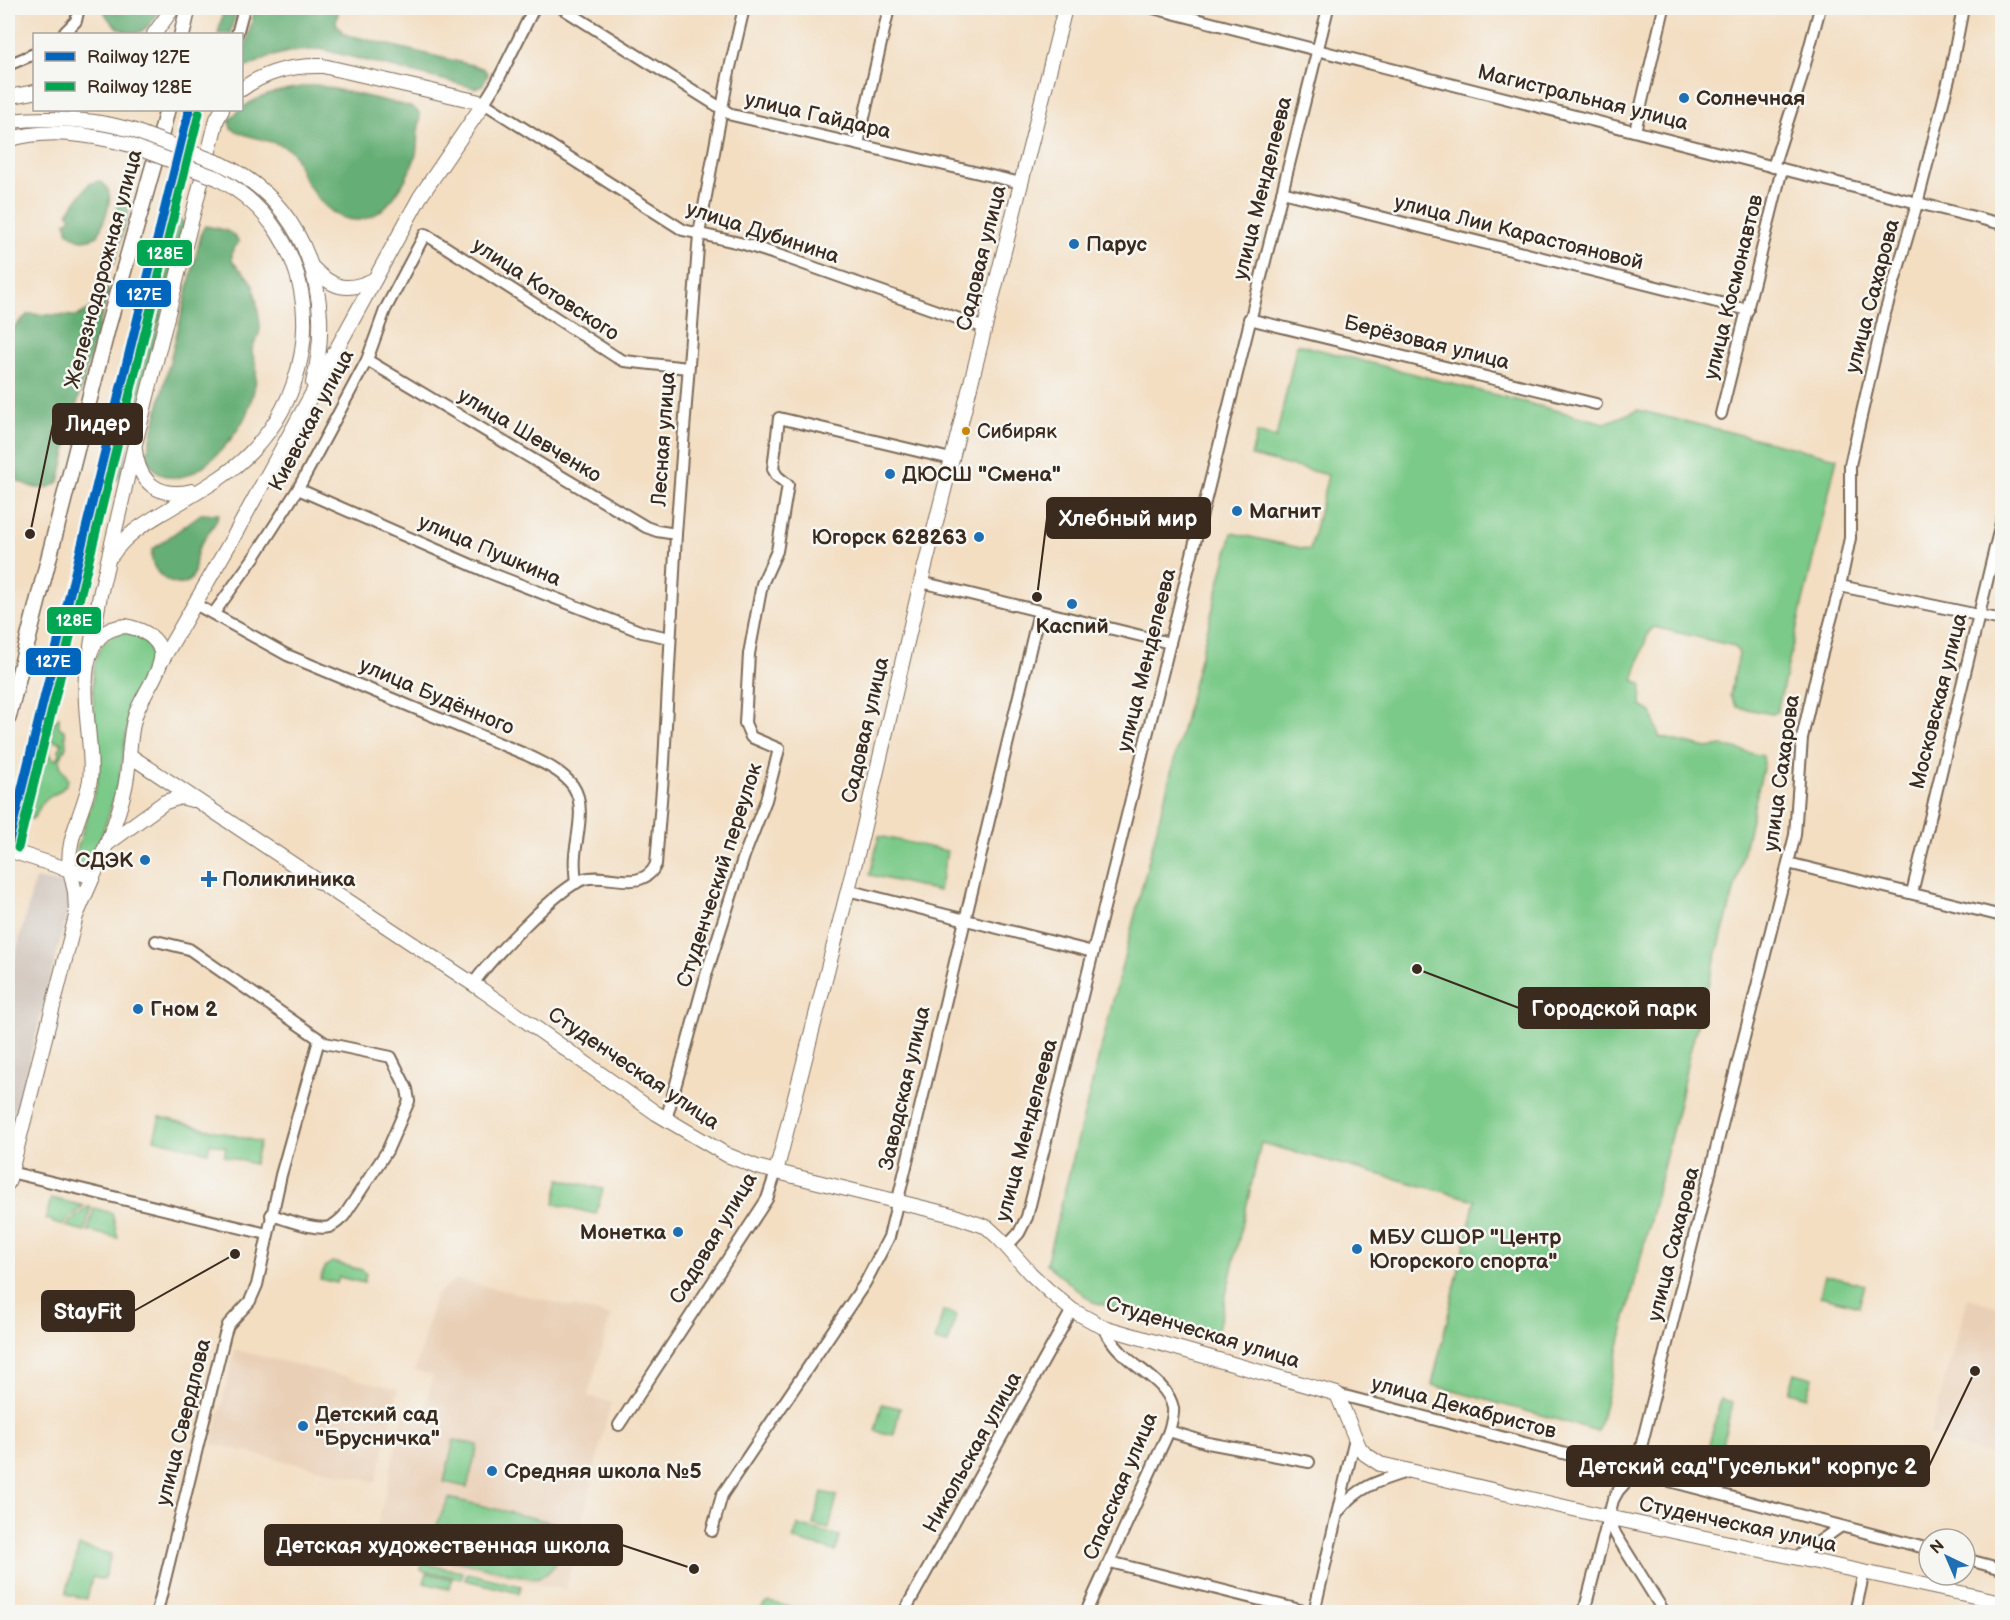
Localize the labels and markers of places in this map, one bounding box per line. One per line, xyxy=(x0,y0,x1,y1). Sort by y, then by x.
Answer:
place label: Солнечная xyxy=(1696,86,1805,111)
marker: Солнечная xyxy=(1677,91,1691,105)
place label: Парус xyxy=(1086,232,1147,257)
marker: Парус xyxy=(1067,237,1081,251)
callout: Лидер xyxy=(53,404,142,444)
place label: Сибиряк xyxy=(977,420,1057,444)
marker: Сибиряк xyxy=(960,425,972,437)
place label: ДЮСШ "Смена" xyxy=(902,462,1061,487)
marker: ДЮСШ "Смена" xyxy=(883,467,897,481)
callout: Хлебный мир xyxy=(1047,498,1210,538)
place label: Магнит xyxy=(1249,499,1321,524)
marker: Магнит xyxy=(1230,504,1244,518)
place label: Югорск 628263 xyxy=(811,525,967,550)
marker: Югорск 628263 xyxy=(972,530,986,544)
marker: Каспий xyxy=(1065,597,1079,611)
place label: Каспий xyxy=(1035,614,1109,639)
place label: СДЭК xyxy=(76,848,134,873)
marker: СДЭК xyxy=(138,853,152,867)
place label: Поликлиника xyxy=(222,867,356,892)
marker: Поликлиника xyxy=(200,870,218,888)
callout: Городской парк xyxy=(1519,988,1709,1028)
place label: Гном 2 xyxy=(150,997,218,1022)
marker: Гном 2 xyxy=(131,1002,145,1016)
place label: Монетка xyxy=(580,1220,667,1245)
marker: Монетка xyxy=(671,1225,685,1239)
place label: МБУ СШОР "Центр Югорского спорта" xyxy=(1369,1225,1562,1274)
marker: МБУ СШОР "Центр Югорского спорта" xyxy=(1350,1242,1364,1256)
callout: StayFit xyxy=(42,1291,134,1331)
place label: Детский сад "Брусничка" xyxy=(315,1402,440,1451)
marker: Детский сад "Брусничка" xyxy=(296,1419,310,1433)
callout: Детский сад"Гусельки" корпус 2 xyxy=(1567,1446,1929,1486)
place label: Средняя школа №5 xyxy=(504,1459,702,1484)
marker: Средняя школа №5 xyxy=(485,1464,499,1478)
callout: Детская художественная школа xyxy=(265,1525,622,1565)

